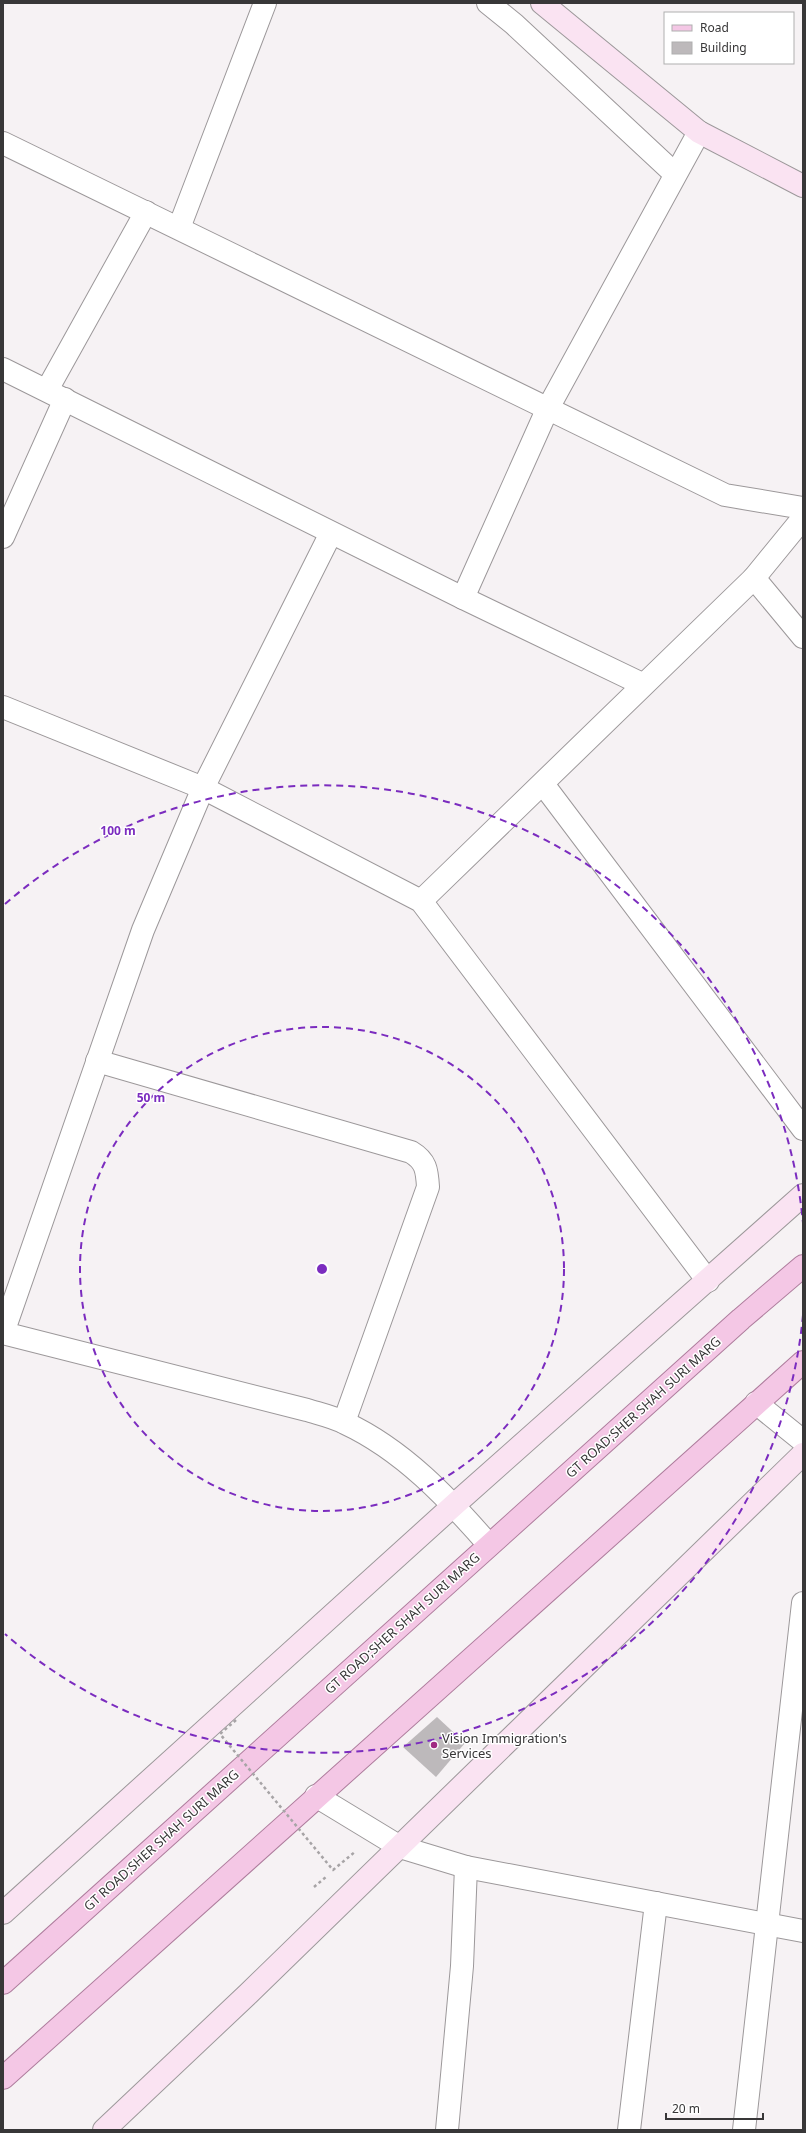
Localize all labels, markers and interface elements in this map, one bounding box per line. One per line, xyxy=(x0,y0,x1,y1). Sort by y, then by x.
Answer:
legend xyxy=(664,12,794,64)
text: Road xyxy=(700,19,729,36)
text: Building xyxy=(700,39,747,56)
text: 100 m xyxy=(100,822,136,839)
text: 50 m xyxy=(137,1089,165,1106)
centre of rings xyxy=(315,1262,329,1276)
street label: GT ROAD;SHER SHAH SURI MARG xyxy=(562,1332,724,1482)
street label: GT ROAD;SHER SHAH SURI MARG xyxy=(321,1548,483,1698)
place label: Vision Immigration's Services xyxy=(442,1729,567,1762)
marker: Vision Immigration's Services xyxy=(429,1740,439,1750)
street label: GT ROAD;SHER SHAH SURI MARG xyxy=(80,1765,242,1915)
scale bar xyxy=(666,2095,763,2121)
text: 20 m xyxy=(672,2100,700,2117)

